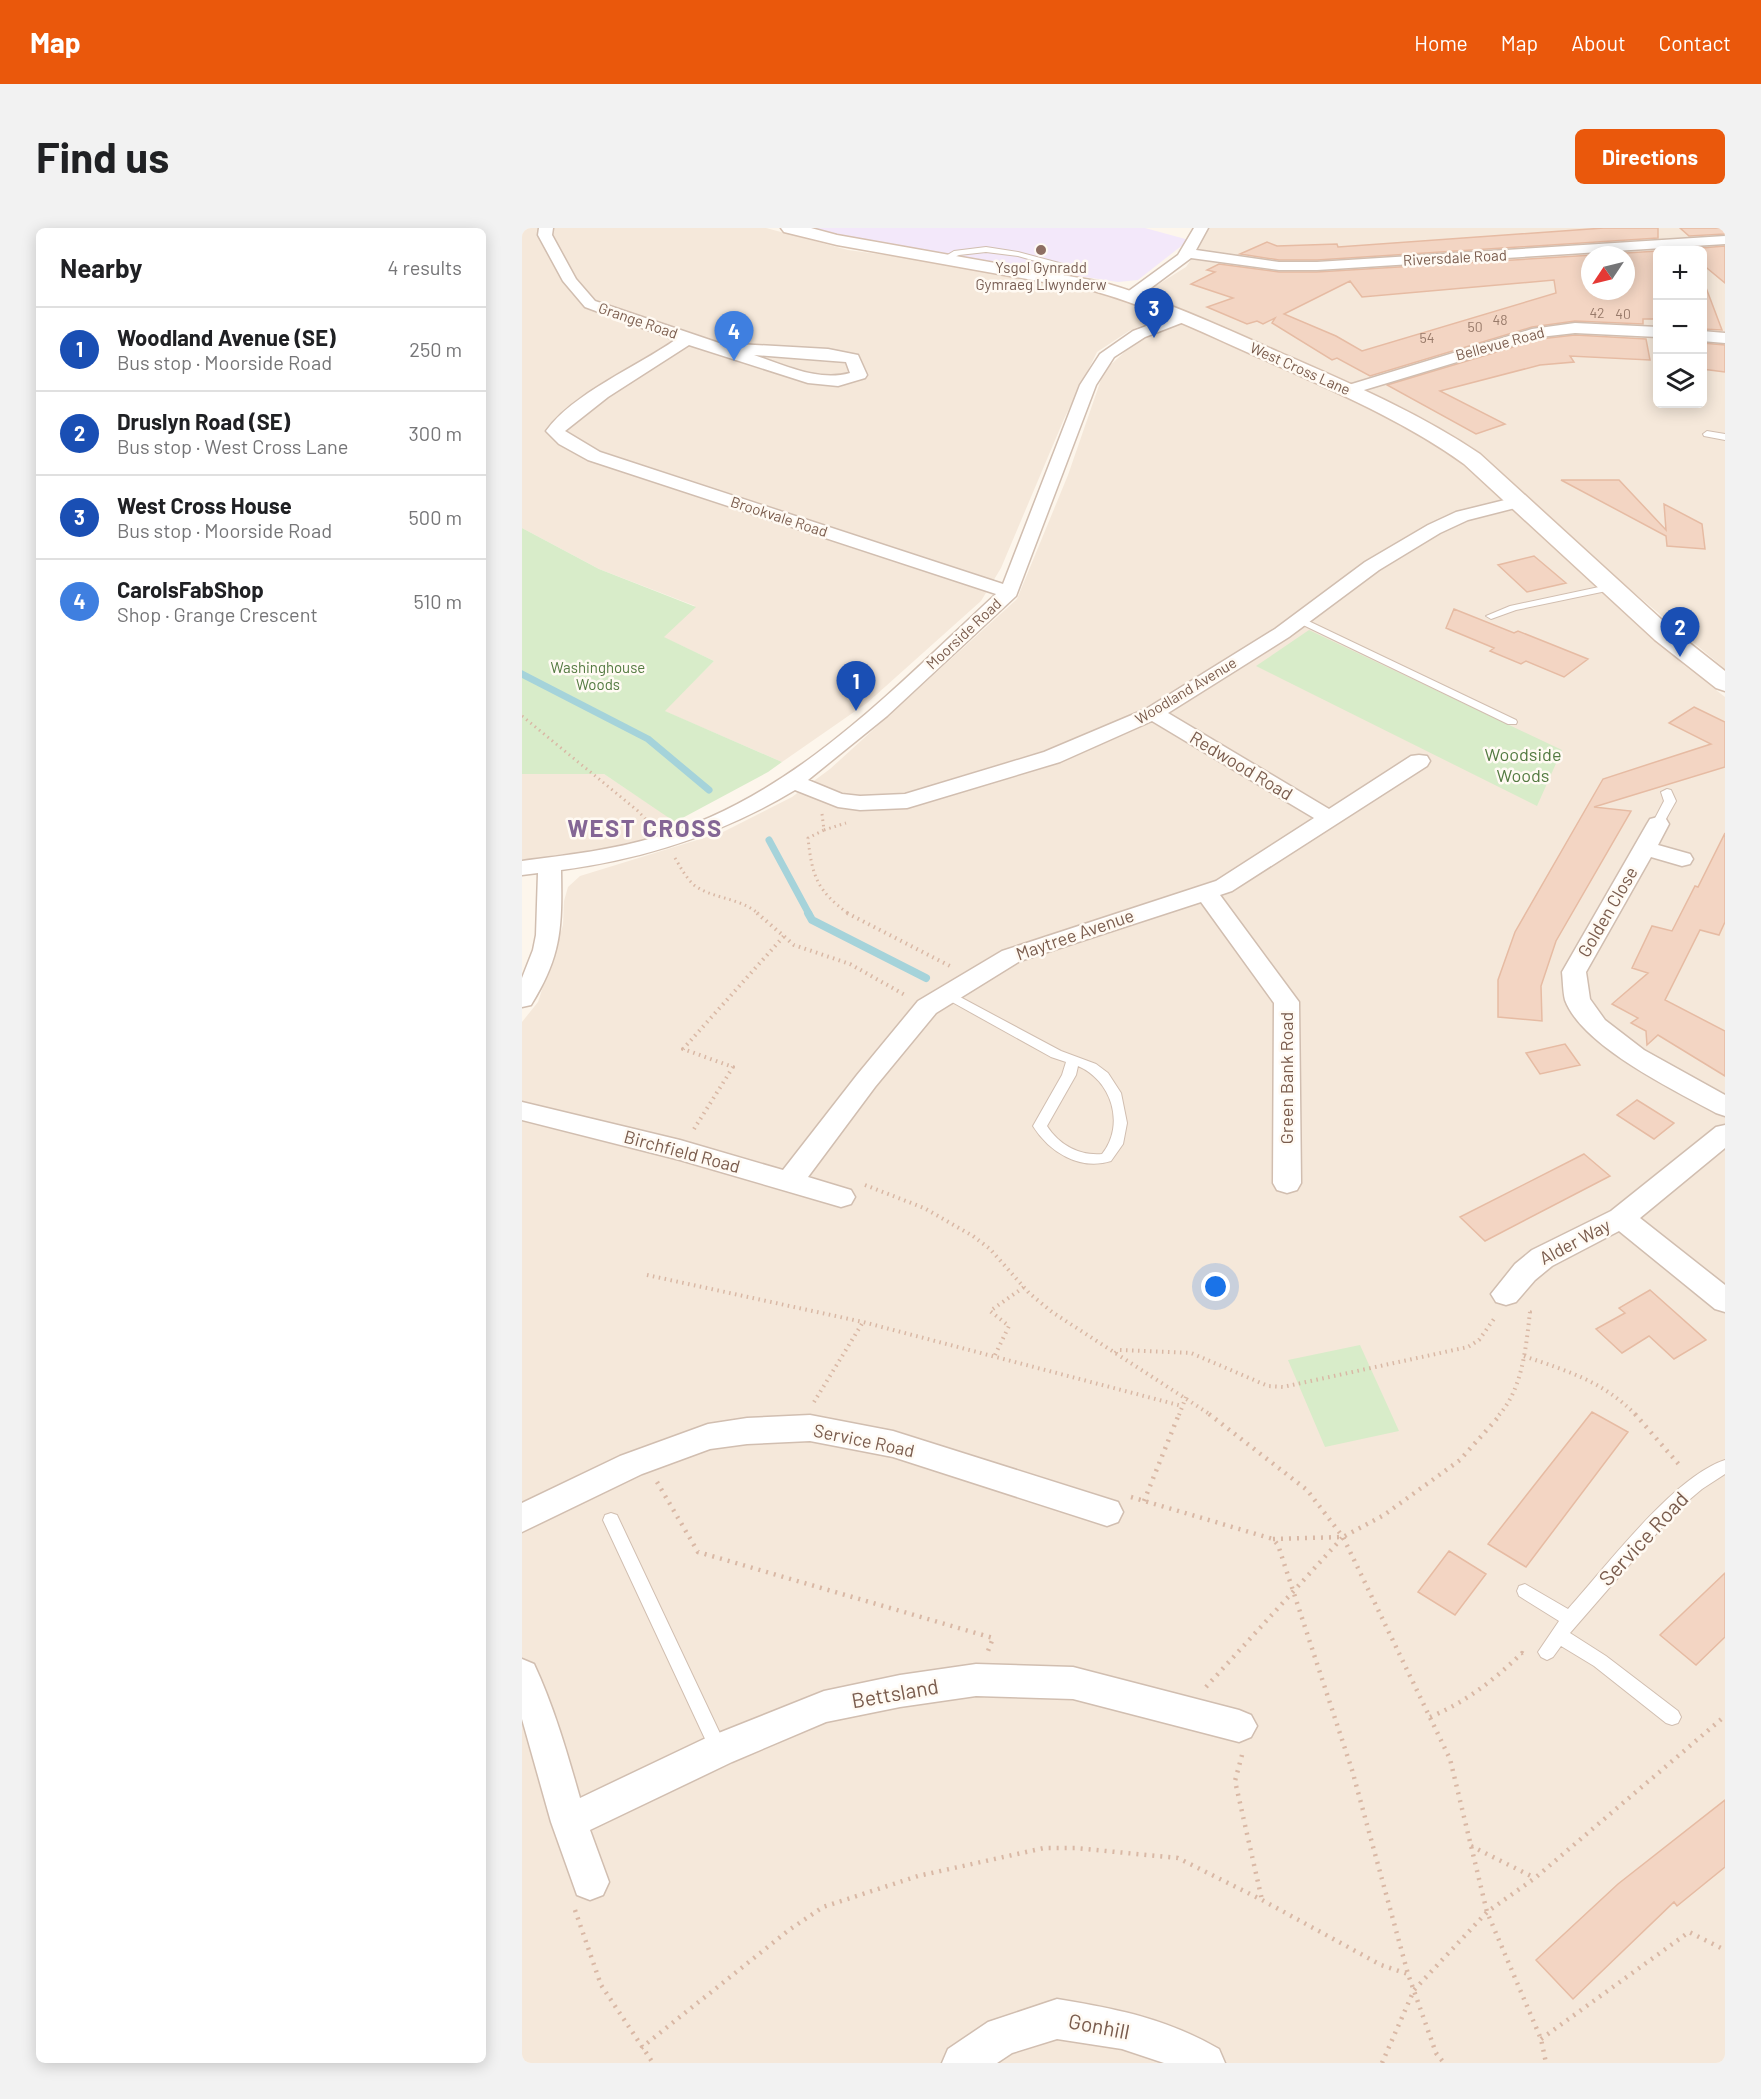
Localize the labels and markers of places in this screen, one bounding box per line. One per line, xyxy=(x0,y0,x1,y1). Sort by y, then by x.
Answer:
marker: Ysgol Gynradd Gymraeg Llwynderw xyxy=(1034,243,1048,257)
place label: Ysgol Gynradd Gymraeg Llwynderw xyxy=(975,258,1107,293)
pin: 3 xyxy=(1134,288,1174,338)
pin: 4 xyxy=(714,312,754,361)
pin: 2 xyxy=(1660,608,1700,657)
pin: 1 xyxy=(836,662,876,711)

